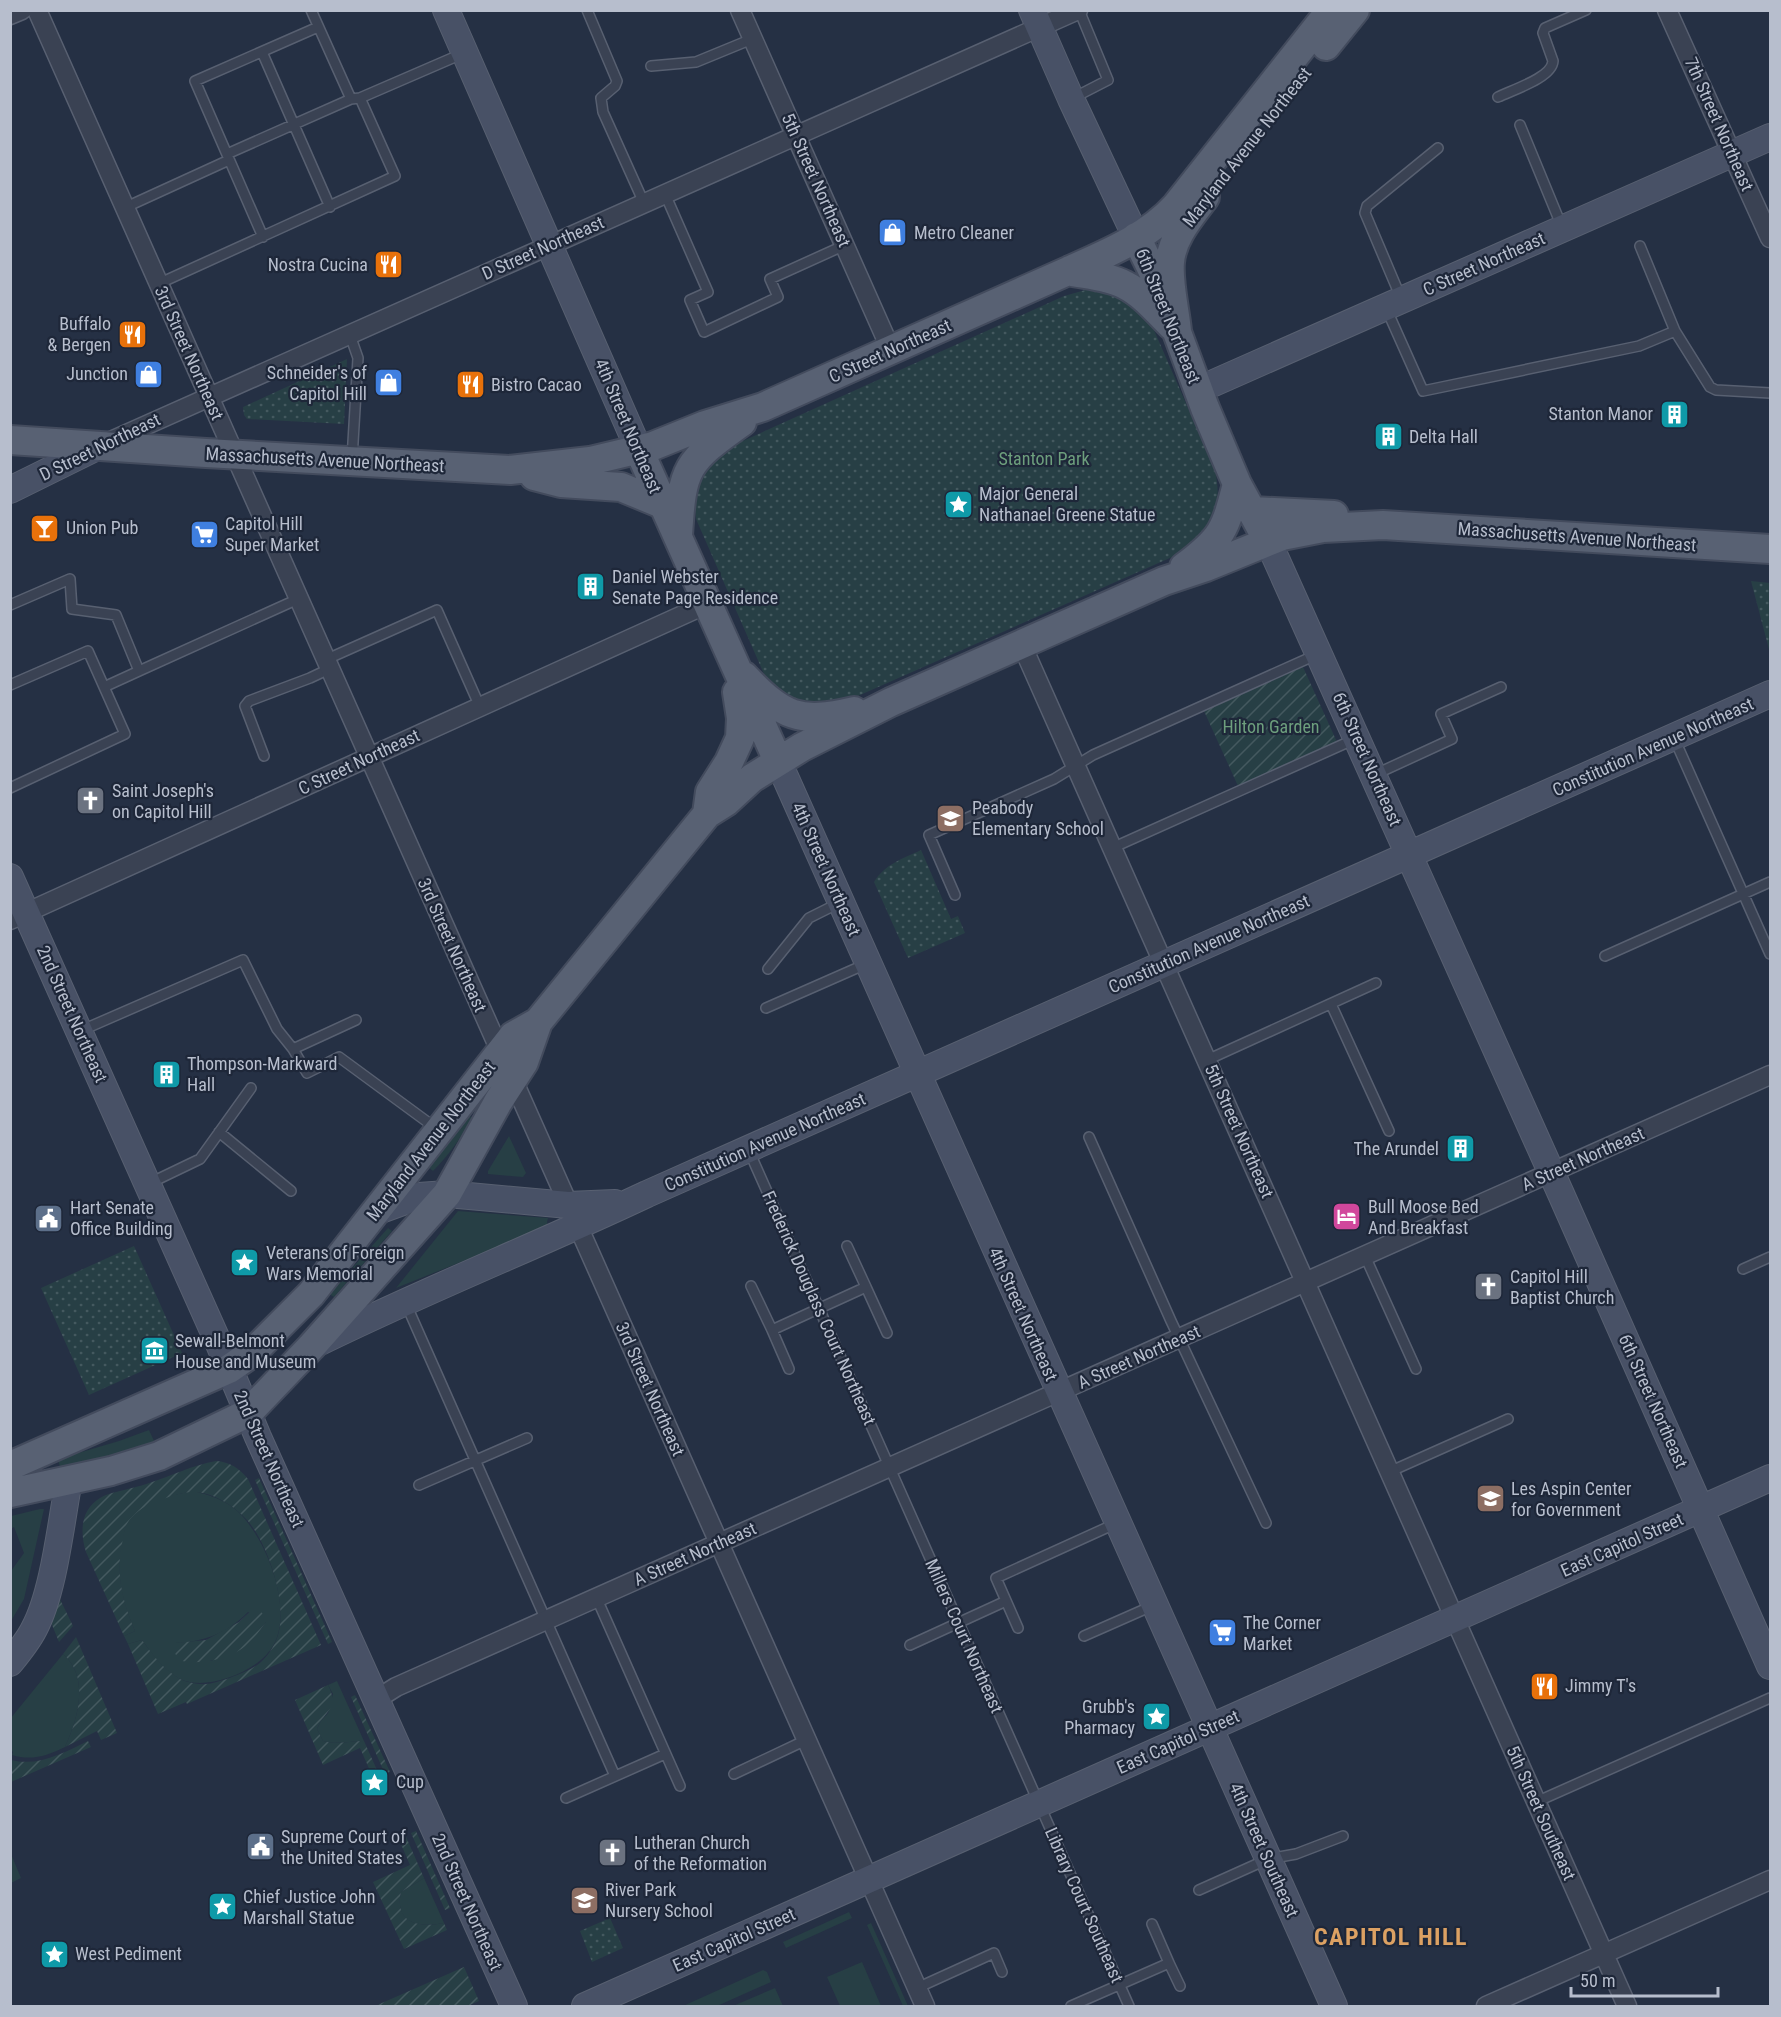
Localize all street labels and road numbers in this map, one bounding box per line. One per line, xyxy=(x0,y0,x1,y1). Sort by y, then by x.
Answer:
street label: 7th Street Northeast xyxy=(1681,54,1758,194)
street label: Maryland Avenue Northeast xyxy=(1178,63,1315,231)
street label: 5th Street Northeast xyxy=(778,110,855,250)
street label: D Street Northeast xyxy=(478,211,607,284)
street label: C Street Northeast xyxy=(1420,227,1548,300)
street label: 6th Street Northeast xyxy=(1132,245,1205,387)
street label: 3rd Street Northeast xyxy=(151,283,228,423)
street label: C Street Northeast xyxy=(826,314,954,387)
street label: 4th Street Northeast xyxy=(591,355,666,496)
street label: D Street Northeast xyxy=(36,408,163,485)
street label: Massachusetts Avenue Northeast xyxy=(205,443,445,476)
street label: Massachusetts Avenue Northeast xyxy=(1457,518,1697,555)
street label: 6th Street Northeast xyxy=(1329,689,1406,829)
street label: Constitution Avenue Northeast xyxy=(1549,693,1756,800)
street label: C Street Northeast xyxy=(295,724,423,799)
street label: 4th Street Northeast xyxy=(788,799,865,939)
street label: 3rd Street Northeast xyxy=(414,875,491,1015)
street label: Constitution Avenue Northeast xyxy=(1105,890,1312,997)
street label: 2nd Street Northeast xyxy=(33,942,112,1086)
street label: Maryland Avenue Northeast xyxy=(362,1057,499,1225)
street label: 5th Street Northeast xyxy=(1201,1061,1278,1201)
street label: Constitution Avenue Northeast xyxy=(661,1088,868,1195)
street label: A Street Northeast xyxy=(1518,1122,1647,1195)
street label: Frederick Douglass Court Northeast xyxy=(758,1188,881,1428)
street label: 4th Street Northeast xyxy=(985,1244,1062,1384)
street label: 3rd Street Northeast xyxy=(612,1319,689,1459)
street label: A Street Northeast xyxy=(1074,1320,1203,1393)
street label: 6th Street Northeast xyxy=(1615,1331,1692,1471)
street label: 2nd Street Northeast xyxy=(230,1387,309,1531)
street label: East Capitol Street xyxy=(1557,1508,1686,1581)
street label: A Street Northeast xyxy=(630,1517,759,1590)
street label: Millers Court Northeast xyxy=(921,1556,1008,1716)
street label: East Capitol Street xyxy=(1113,1705,1242,1778)
street label: 5th Street Southeast xyxy=(1502,1742,1581,1883)
street label: 4th Street Southeast xyxy=(1225,1779,1304,1920)
street label: Library Court Southeast xyxy=(1041,1824,1128,1986)
street label: 2nd Street Northeast xyxy=(428,1830,507,1974)
street label: East Capitol Street xyxy=(669,1903,798,1976)

